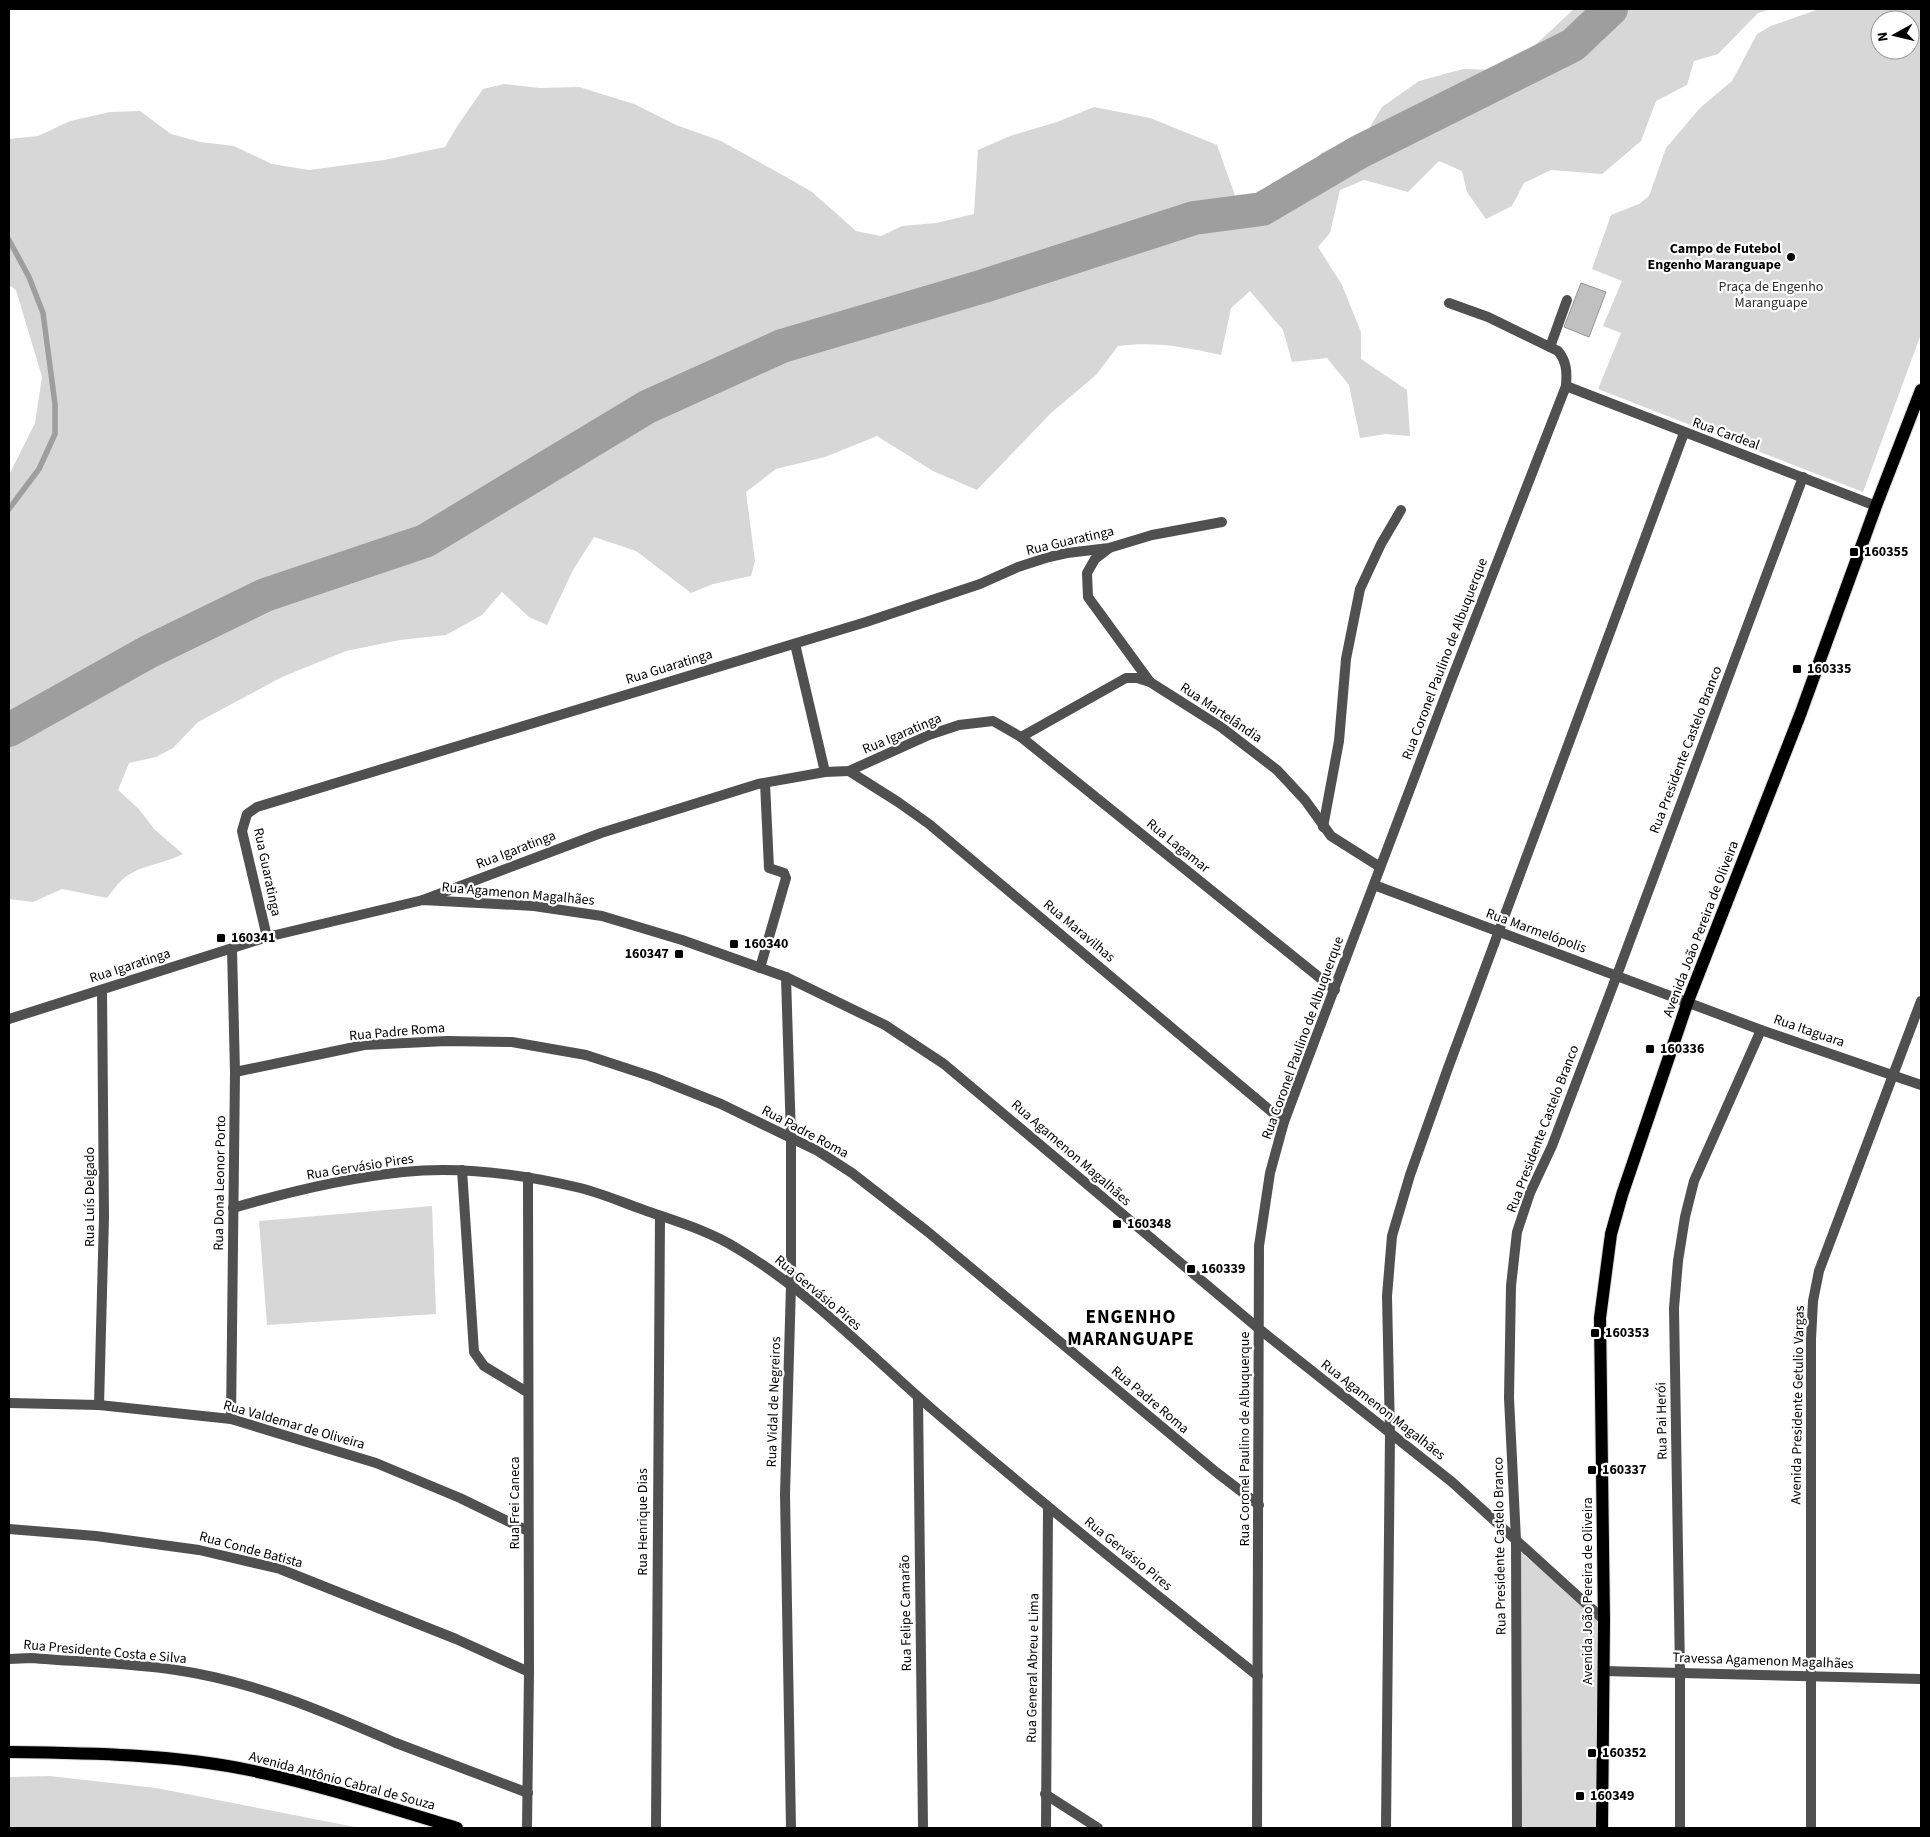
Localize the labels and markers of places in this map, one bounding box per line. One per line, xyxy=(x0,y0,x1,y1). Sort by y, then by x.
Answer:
place label: Campo de Futebol Engenho Maranguape xyxy=(1648,239,1781,275)
marker: Campo de Futebol Engenho Maranguape xyxy=(1785,251,1797,263)
place label: 160355 xyxy=(1864,542,1908,562)
marker: 160355 xyxy=(1848,546,1860,558)
place label: 160335 xyxy=(1807,659,1851,679)
marker: 160335 xyxy=(1791,663,1803,675)
place label: 160341 xyxy=(231,928,275,948)
marker: 160341 xyxy=(215,932,227,944)
place label: 160340 xyxy=(744,934,788,954)
marker: 160340 xyxy=(728,938,740,950)
place label: 160347 xyxy=(625,944,669,964)
marker: 160347 xyxy=(673,948,685,960)
place label: 160336 xyxy=(1660,1039,1704,1059)
marker: 160336 xyxy=(1644,1043,1656,1055)
place label: 160348 xyxy=(1127,1214,1171,1234)
marker: 160348 xyxy=(1111,1218,1123,1230)
place label: 160339 xyxy=(1201,1259,1245,1279)
marker: 160339 xyxy=(1185,1263,1197,1275)
place label: 160353 xyxy=(1605,1323,1649,1343)
marker: 160353 xyxy=(1589,1327,1601,1339)
place label: 160337 xyxy=(1602,1460,1646,1480)
marker: 160337 xyxy=(1586,1464,1598,1476)
place label: 160352 xyxy=(1602,1743,1646,1763)
marker: 160352 xyxy=(1586,1747,1598,1759)
place label: 160349 xyxy=(1590,1786,1634,1806)
marker: 160349 xyxy=(1574,1790,1586,1802)

